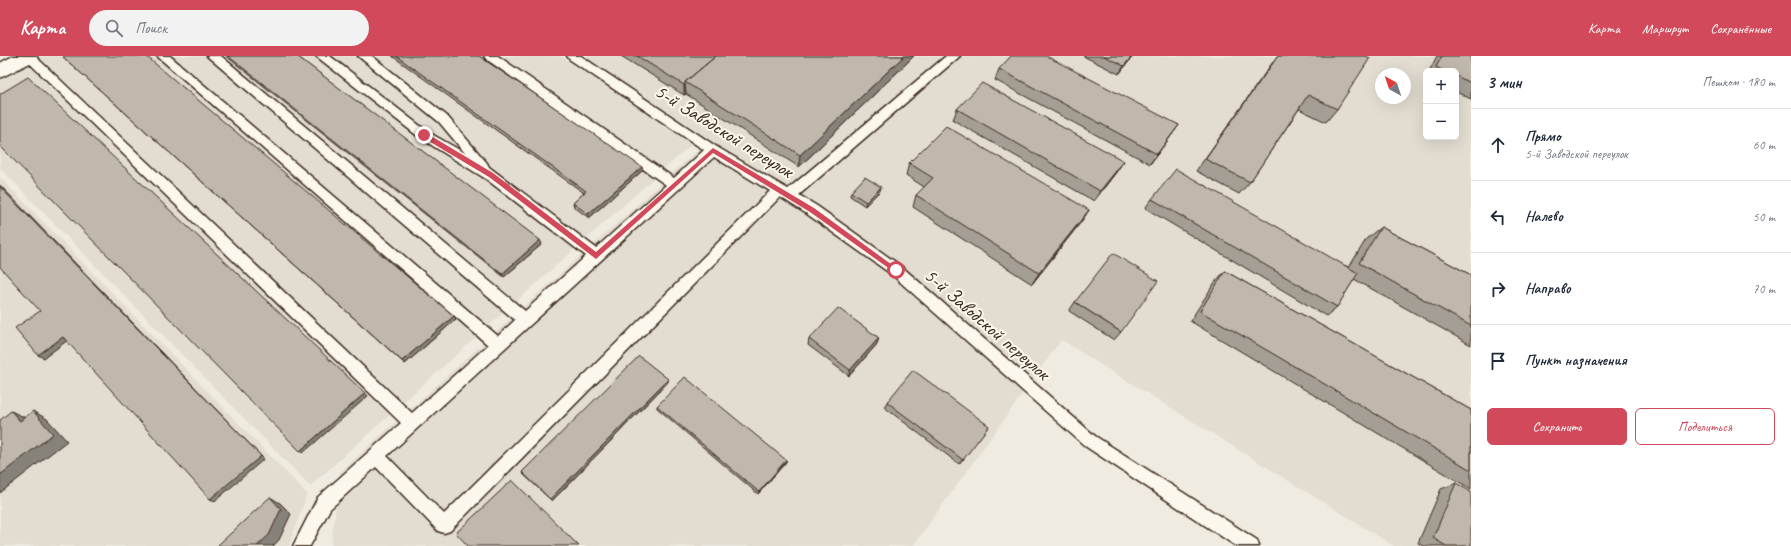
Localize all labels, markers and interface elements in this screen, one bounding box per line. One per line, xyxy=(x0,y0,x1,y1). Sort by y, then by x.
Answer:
search box xyxy=(89,10,369,46)
text: Карта xyxy=(20,16,65,40)
icon: search xyxy=(103,17,125,39)
text: Поиск xyxy=(135,19,167,38)
text: Карта xyxy=(1588,20,1620,37)
text: Маршрут xyxy=(1642,20,1688,37)
text: Сохранённые xyxy=(1710,20,1771,37)
north arrow xyxy=(1375,68,1411,104)
map controls xyxy=(1423,68,1459,140)
button: + xyxy=(1423,68,1459,104)
text: 3 мин xyxy=(1487,72,1522,93)
text: Пешком · 180 m xyxy=(1702,74,1775,90)
street label: 5-й Заводской переулок xyxy=(650,78,799,184)
button: − xyxy=(1423,104,1459,140)
route end xyxy=(415,126,433,144)
text: Прямо xyxy=(1525,127,1561,146)
icon: ahead xyxy=(1487,134,1509,156)
text: 60 m xyxy=(1753,137,1775,153)
text: 5-й Заводской переулок xyxy=(1525,146,1628,162)
icon: left xyxy=(1487,206,1509,228)
text: Налево xyxy=(1525,207,1563,226)
text: 50 m xyxy=(1753,209,1775,225)
route start xyxy=(887,261,905,279)
street label: 5-й Заводской переулок xyxy=(919,263,1056,386)
icon: right xyxy=(1487,278,1509,300)
text: Направо xyxy=(1525,279,1571,298)
text: 70 m xyxy=(1753,281,1775,297)
icon: arrive xyxy=(1487,350,1509,372)
text: Пункт назначения xyxy=(1525,351,1627,370)
button: Сохранить xyxy=(1487,408,1627,445)
button: Поделиться xyxy=(1635,408,1775,445)

